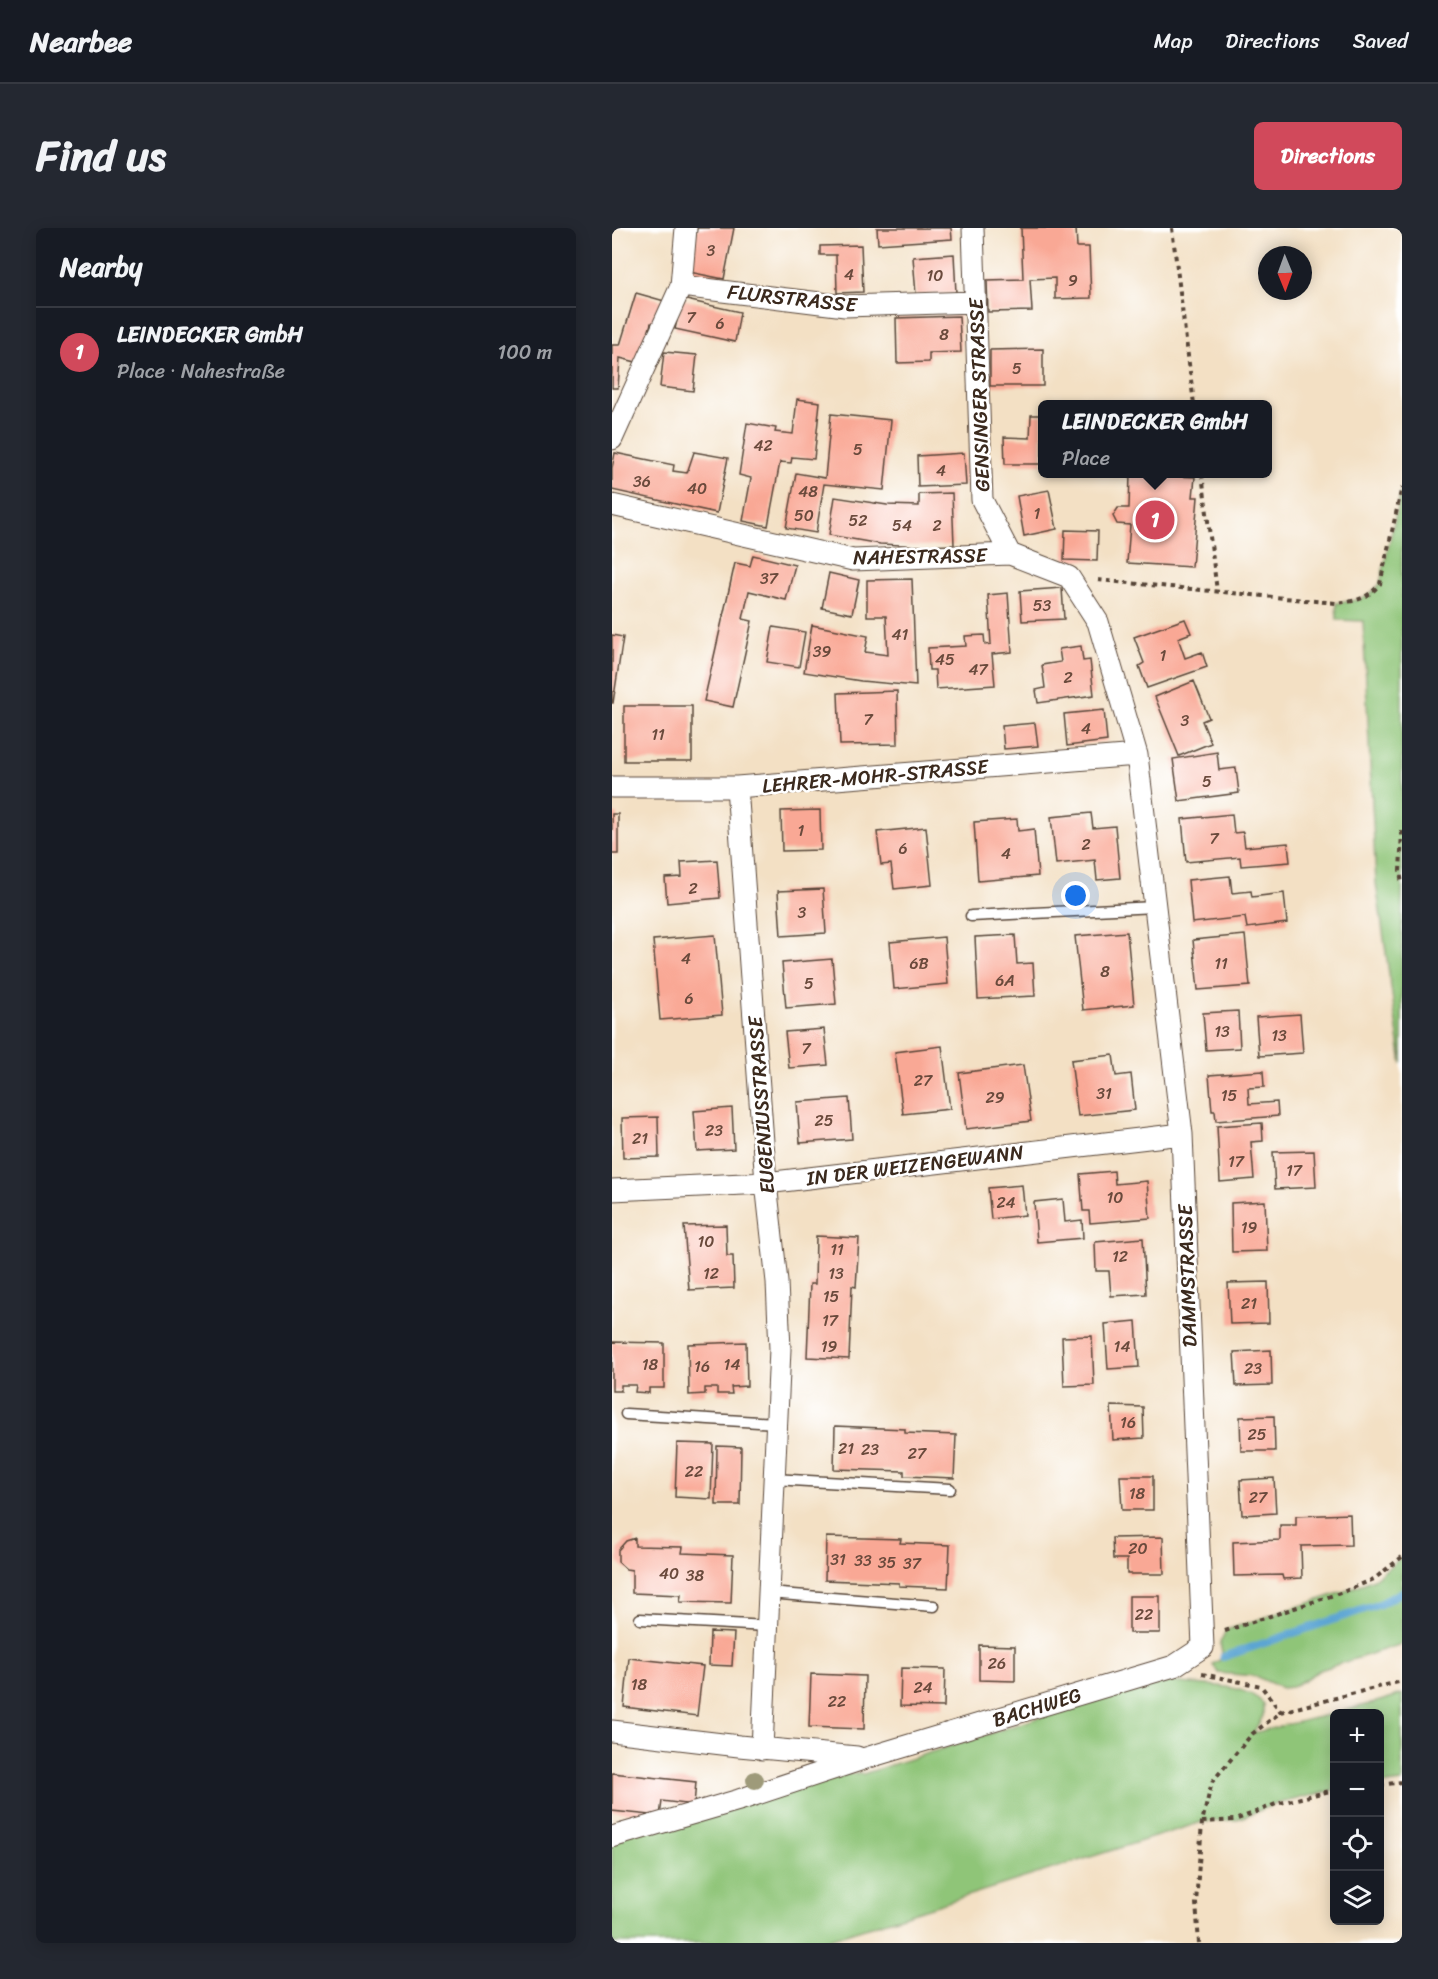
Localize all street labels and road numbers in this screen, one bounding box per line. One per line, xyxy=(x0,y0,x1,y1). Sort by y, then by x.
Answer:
street label: FLURSTRASSE xyxy=(726,274,860,323)
street label: GENSINGER STRASSE xyxy=(959,296,1000,492)
street label: NAHESTRASSE xyxy=(853,538,989,575)
street label: LEHRER-MOHR-STRASSE xyxy=(761,749,991,804)
street label: EUGENIUSSTRASSE xyxy=(738,1013,785,1195)
street label: IN DER WEIZENGEWANN xyxy=(803,1135,1026,1196)
street label: DAMMSTRASSE xyxy=(1167,1202,1207,1348)
street label: BACHWEG xyxy=(988,1677,1086,1738)

